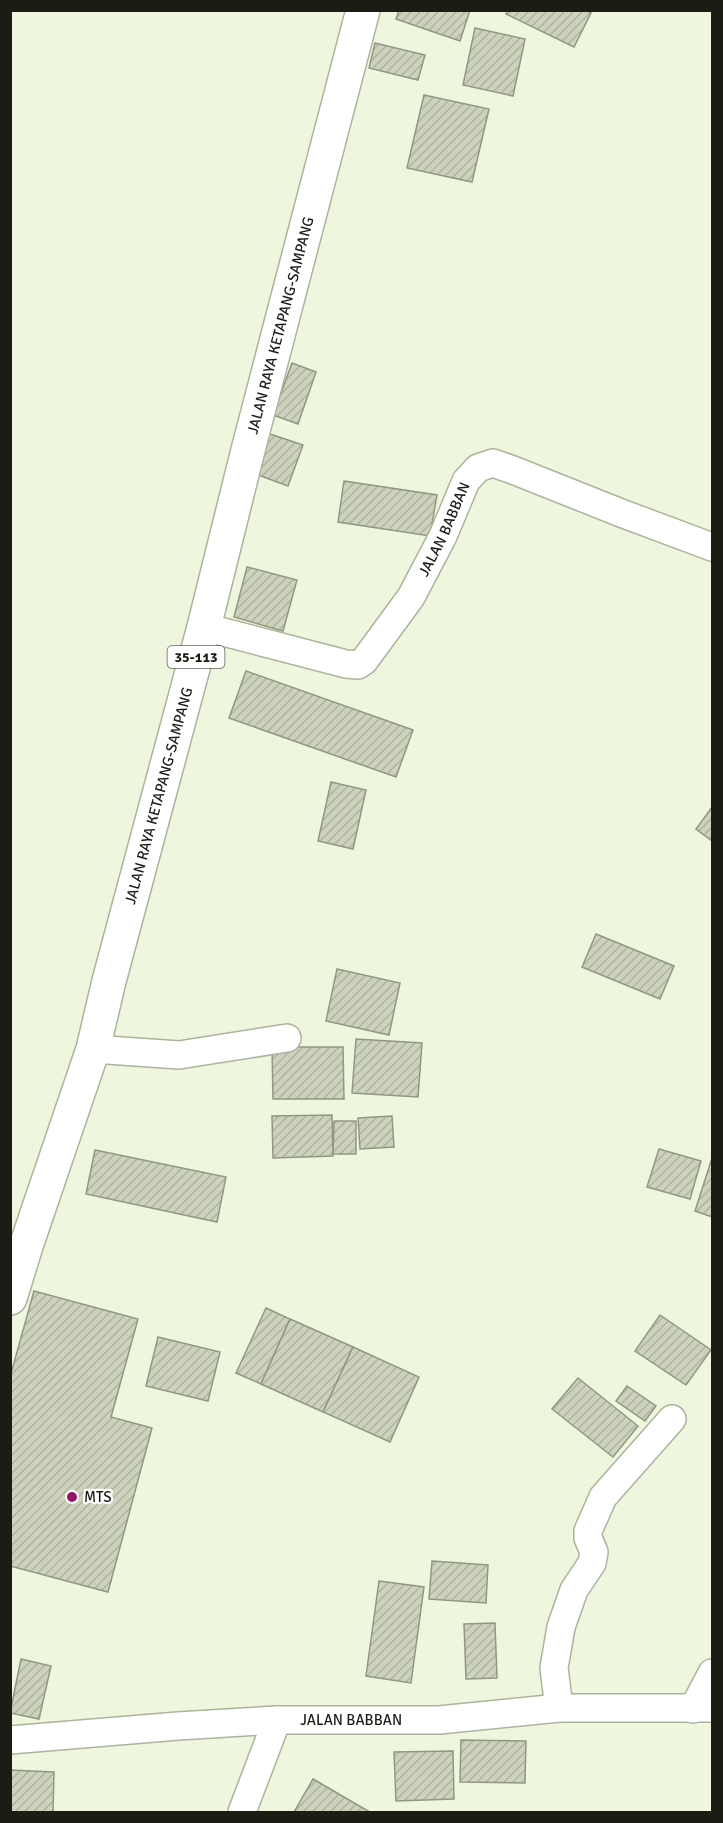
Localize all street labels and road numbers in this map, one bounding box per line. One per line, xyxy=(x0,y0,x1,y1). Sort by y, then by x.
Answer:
street label: JALAN RAYA KETAPANG-SAMPANG xyxy=(244,215,318,436)
street label: JALAN BABBAN xyxy=(414,479,474,579)
road number: 35-113 xyxy=(168,646,224,668)
street label: JALAN RAYA KETAPANG-SAMPANG xyxy=(121,685,196,906)
street label: JALAN BABBAN xyxy=(300,1711,402,1729)

